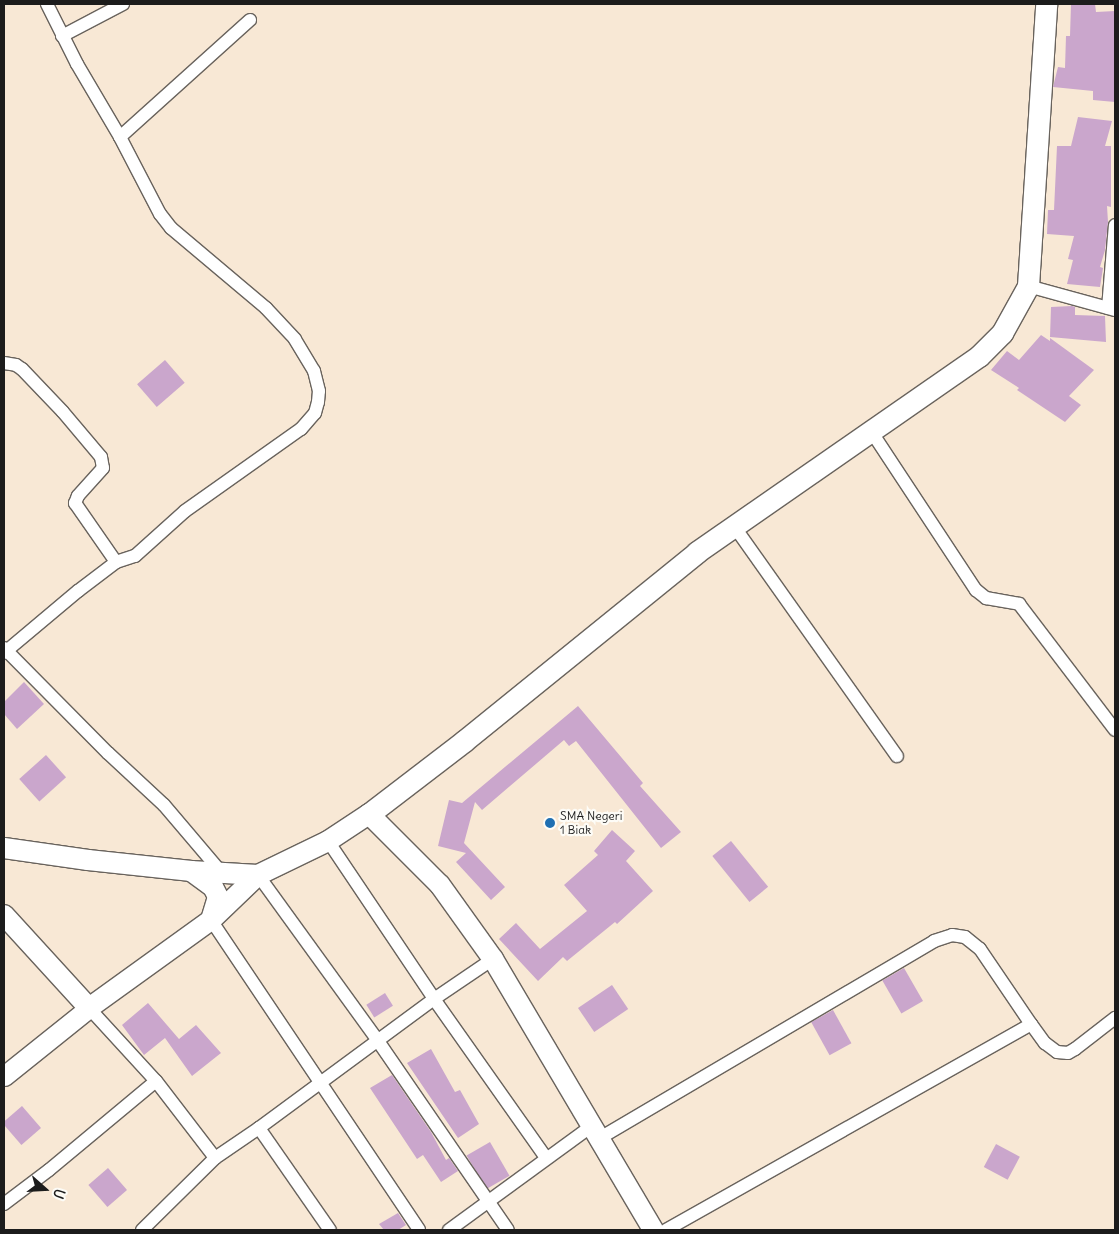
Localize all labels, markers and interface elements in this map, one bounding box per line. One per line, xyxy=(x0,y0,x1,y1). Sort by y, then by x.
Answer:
place label: SMA Negeri 1 Biak xyxy=(560,809,622,837)
marker: SMA Negeri 1 Biak xyxy=(544,817,556,829)
north arrow xyxy=(20,1164,70,1214)
text: U xyxy=(49,1186,69,1201)

